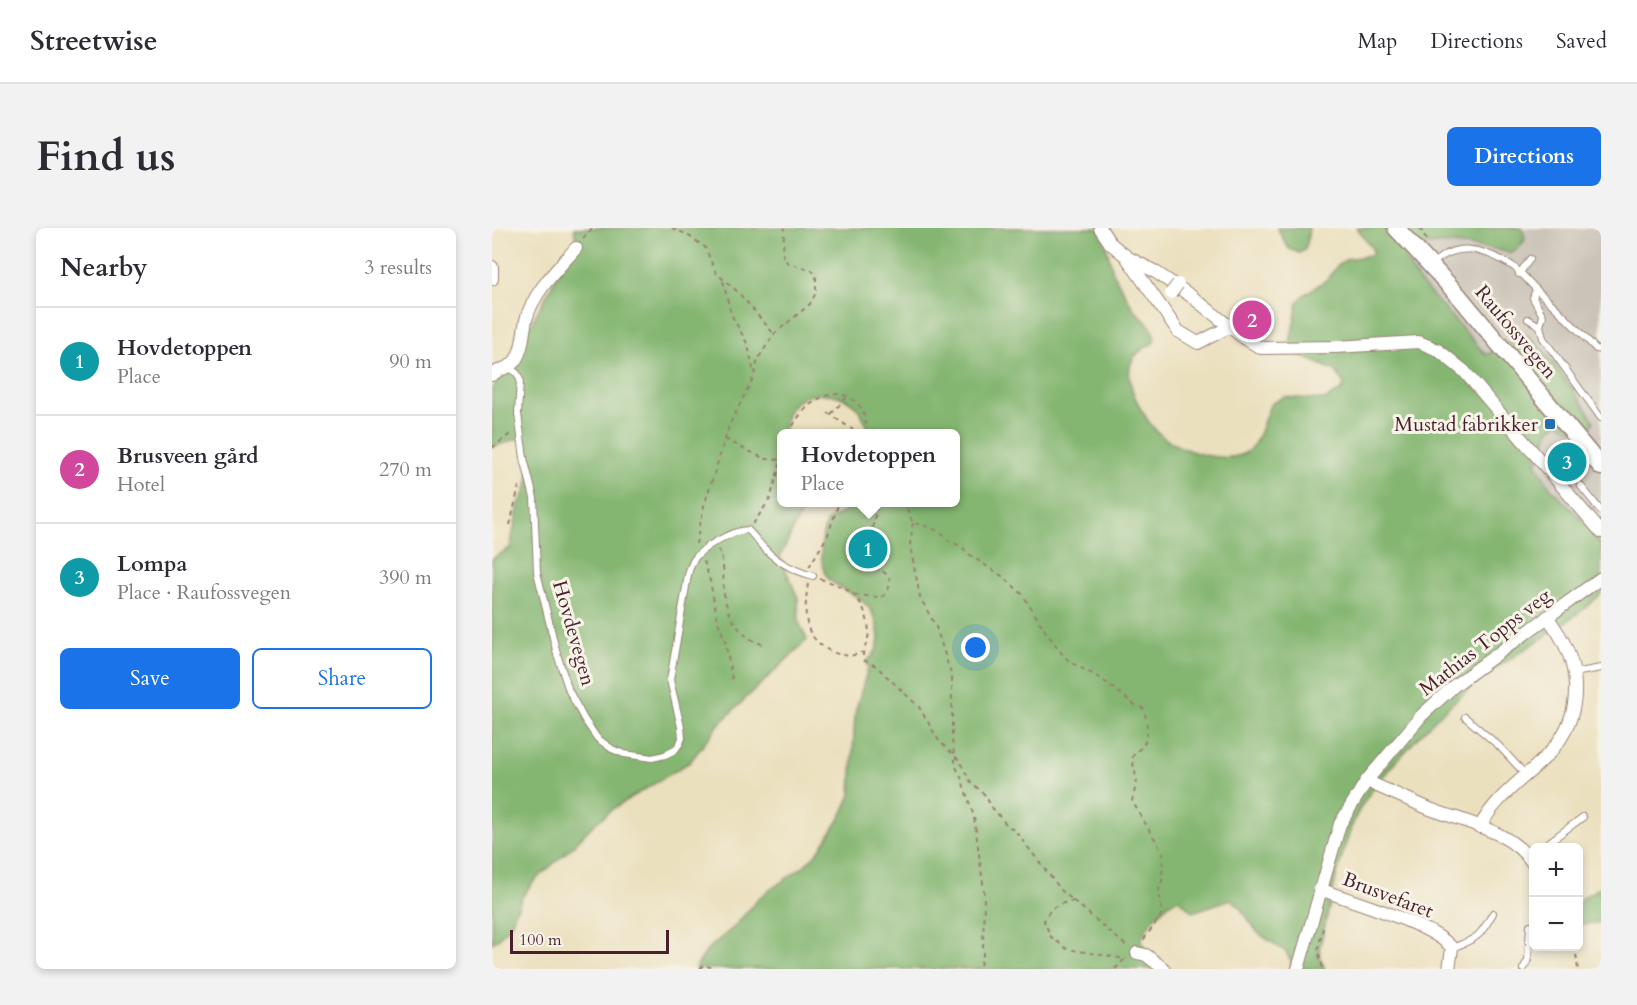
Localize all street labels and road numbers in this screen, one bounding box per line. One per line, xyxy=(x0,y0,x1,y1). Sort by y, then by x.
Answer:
street label: Raufossvegen xyxy=(1469,279,1564,385)
street label: Hovdevegen xyxy=(546,577,602,689)
street label: Mathias Topps veg xyxy=(1414,582,1557,702)
street label: Brusvefaret xyxy=(1339,865,1438,925)

